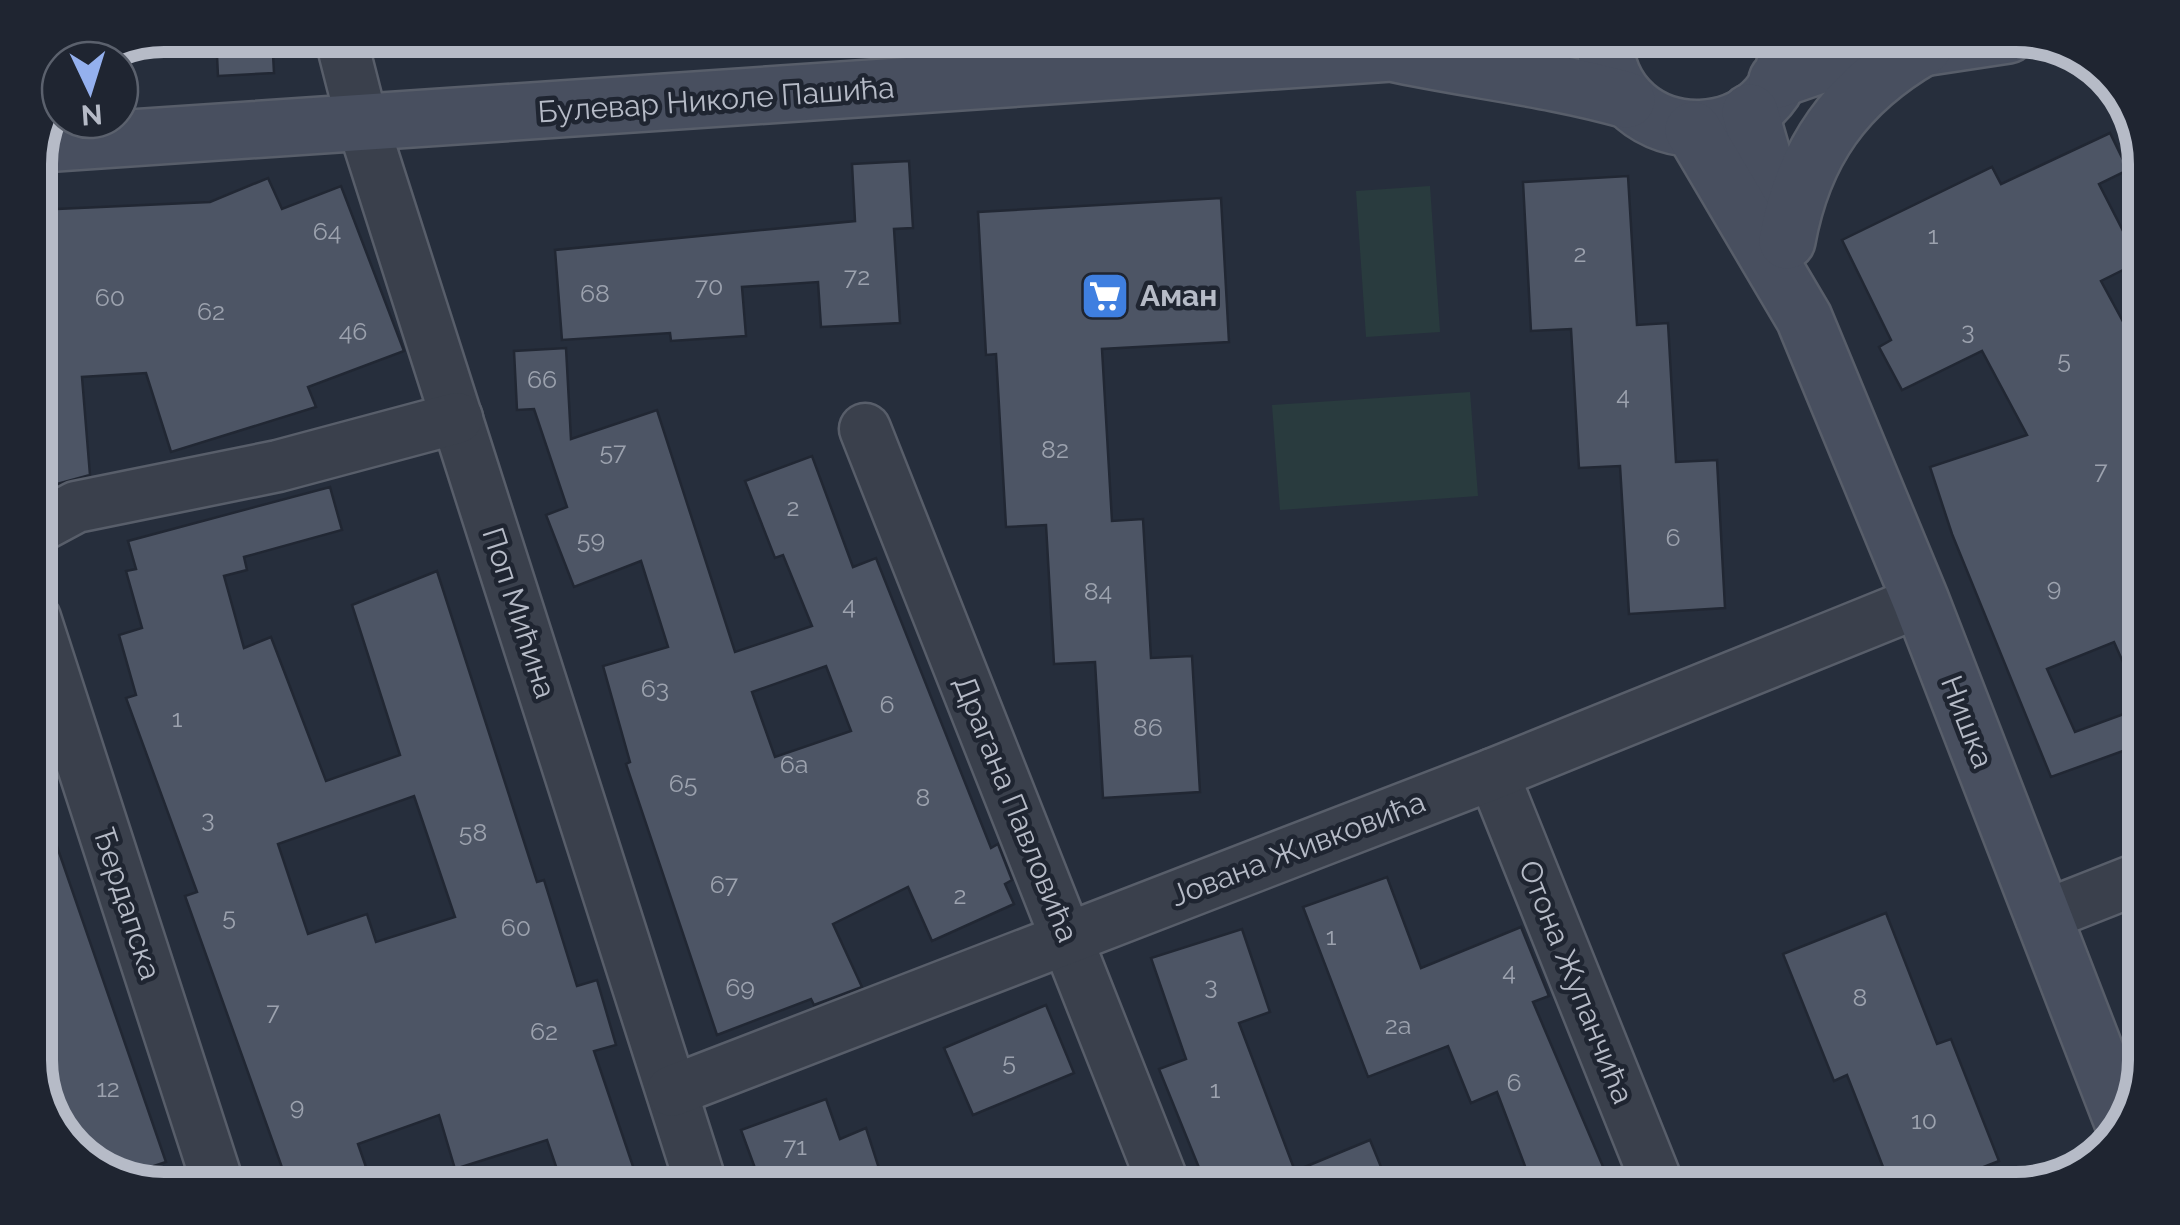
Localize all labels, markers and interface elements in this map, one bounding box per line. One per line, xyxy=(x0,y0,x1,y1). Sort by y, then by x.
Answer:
north arrow xyxy=(40,40,140,140)
street label: Булевар Николе Пашића xyxy=(536,70,895,129)
text: N xyxy=(80,97,104,132)
house number: 64 xyxy=(313,216,341,246)
house number: 1 xyxy=(1928,220,1939,250)
house number: 2 xyxy=(1573,238,1587,268)
house number: 72 xyxy=(844,261,870,291)
supermarket icon: Аман xyxy=(1079,270,1131,322)
house number: 70 xyxy=(695,271,723,301)
house number: 68 xyxy=(580,278,610,308)
place label: Аман xyxy=(1140,278,1217,313)
house number: 60 xyxy=(95,282,125,312)
house number: 62 xyxy=(197,296,225,326)
house number: 3 xyxy=(1961,315,1975,345)
house number: 46 xyxy=(339,316,367,346)
house number: 5 xyxy=(2057,344,2071,374)
house number: 66 xyxy=(527,364,557,394)
house number: 4 xyxy=(1616,380,1630,410)
house number: 82 xyxy=(1041,434,1069,464)
house number: 57 xyxy=(600,436,627,466)
house number: 7 xyxy=(2094,455,2108,485)
house number: 2 xyxy=(786,492,800,522)
house number: 6 xyxy=(1665,522,1681,552)
street label: Поп Мићина xyxy=(475,523,564,703)
house number: 59 xyxy=(577,524,605,554)
house number: 9 xyxy=(2047,572,2061,602)
house number: 84 xyxy=(1084,576,1112,606)
house number: 4 xyxy=(842,590,856,620)
street label: Драгана Павловића xyxy=(947,671,1086,947)
street label: Нишка xyxy=(1934,671,2001,773)
house number: 63 xyxy=(641,673,669,703)
house number: 6 xyxy=(879,689,895,719)
house number: 1 xyxy=(172,703,183,733)
house number: 86 xyxy=(1133,712,1163,742)
house number: 6a xyxy=(780,749,808,779)
house number: 65 xyxy=(669,768,697,798)
house number: 8 xyxy=(916,782,930,812)
street label: Јована Живковића xyxy=(1166,784,1430,913)
house number: 3 xyxy=(201,803,215,833)
house number: 58 xyxy=(459,817,487,847)
street label: Ђердапска xyxy=(87,824,168,984)
street label: Отона Жупанчића xyxy=(1512,855,1641,1108)
house number: 67 xyxy=(710,869,739,899)
house number: 2 xyxy=(953,880,967,910)
house number: 5 xyxy=(222,901,236,931)
house number: 60 xyxy=(501,912,531,942)
house number: 1 xyxy=(1326,921,1337,951)
house number: 4 xyxy=(1502,956,1516,986)
house number: 3 xyxy=(1204,970,1218,1000)
house number: 69 xyxy=(725,972,755,1002)
house number: 8 xyxy=(1853,982,1867,1012)
house number: 7 xyxy=(266,996,280,1026)
house number: 2a xyxy=(1385,1010,1411,1040)
house number: 62 xyxy=(530,1016,558,1046)
house number: 5 xyxy=(1002,1046,1016,1076)
house number: 6 xyxy=(1506,1067,1522,1097)
house number: 12 xyxy=(96,1073,120,1103)
house number: 1 xyxy=(1210,1074,1221,1104)
house number: 9 xyxy=(290,1091,304,1121)
house number: 10 xyxy=(1911,1105,1937,1135)
house number: 71 xyxy=(783,1131,807,1161)

